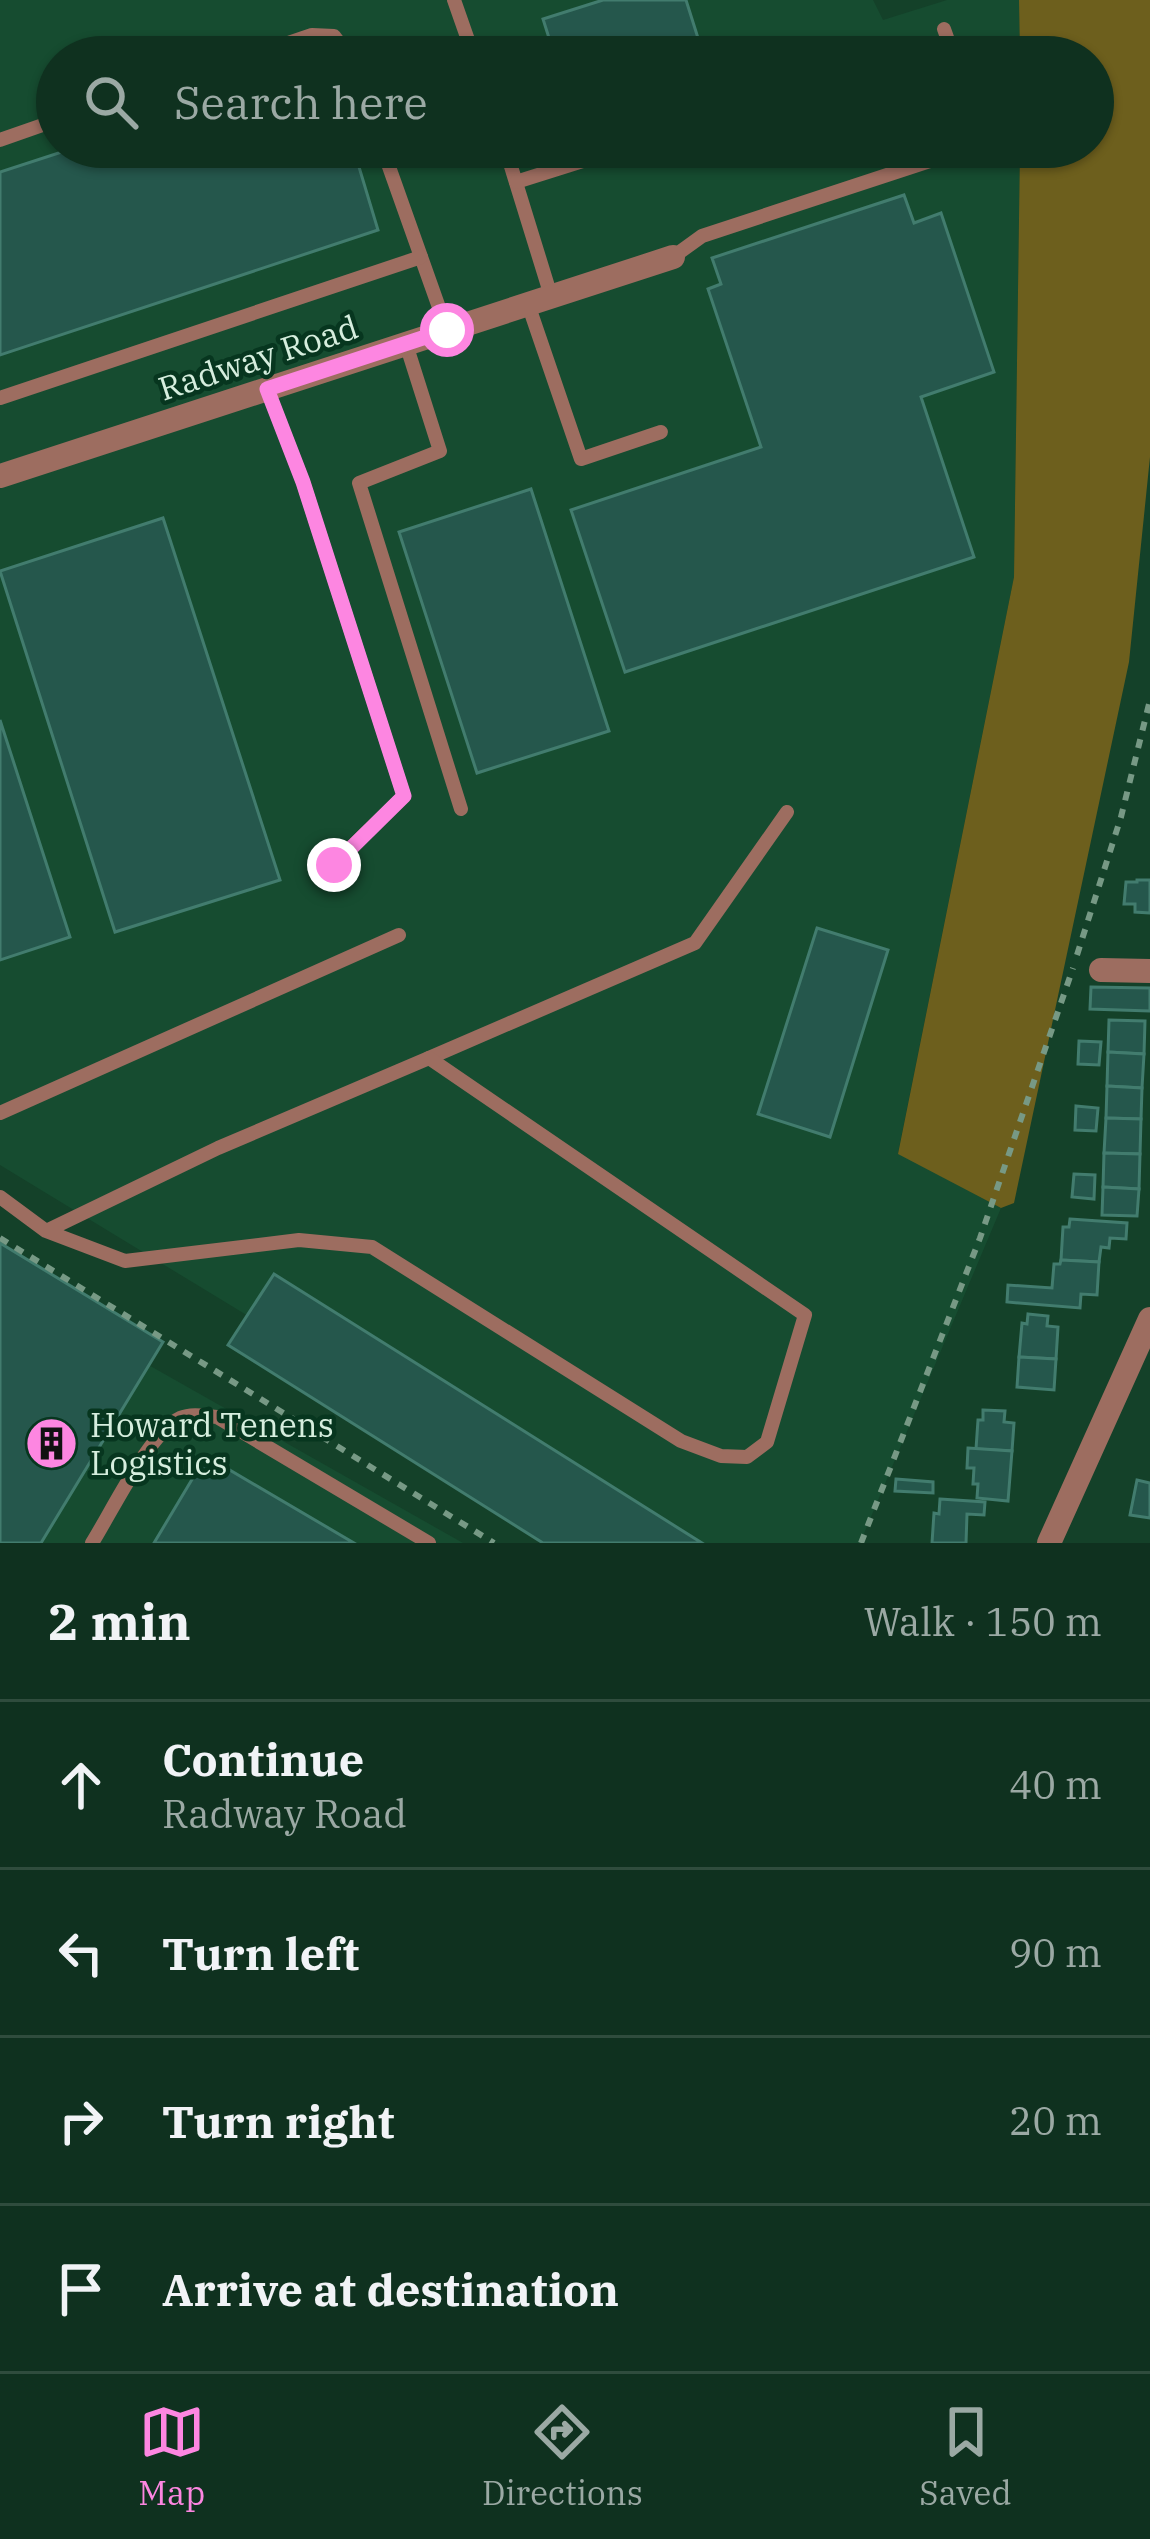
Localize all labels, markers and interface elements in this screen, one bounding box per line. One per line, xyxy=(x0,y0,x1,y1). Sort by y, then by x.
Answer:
search box xyxy=(36,36,1114,168)
icon: search xyxy=(78,69,144,135)
text: Search here xyxy=(174,73,428,131)
route start xyxy=(420,303,474,357)
street label: Radway Road xyxy=(153,305,363,409)
route end xyxy=(307,838,361,892)
place label: Howard Tenens Logistics xyxy=(90,1403,334,1484)
building icon: Howard Tenens Logistics xyxy=(23,1415,79,1471)
text: 2 min xyxy=(48,1588,191,1654)
text: Walk · 150 m xyxy=(864,1596,1102,1647)
text: Continue xyxy=(162,1730,364,1788)
icon: ahead xyxy=(48,1752,114,1818)
text: 40 m xyxy=(1009,1759,1102,1810)
text: Radway Road xyxy=(162,1788,407,1839)
icon: left xyxy=(48,1920,114,1986)
text: Turn left xyxy=(162,1924,359,1982)
text: 90 m xyxy=(1009,1927,1102,1978)
icon: right xyxy=(48,2088,114,2154)
text: Turn right xyxy=(162,2092,394,2150)
text: 20 m xyxy=(1009,2095,1102,2146)
icon: arrive xyxy=(48,2256,114,2322)
text: Arrive at destination xyxy=(162,2260,619,2318)
tab: Map xyxy=(138,2399,205,2514)
tab: Directions xyxy=(482,2399,643,2514)
tab: Saved xyxy=(919,2399,1012,2514)

